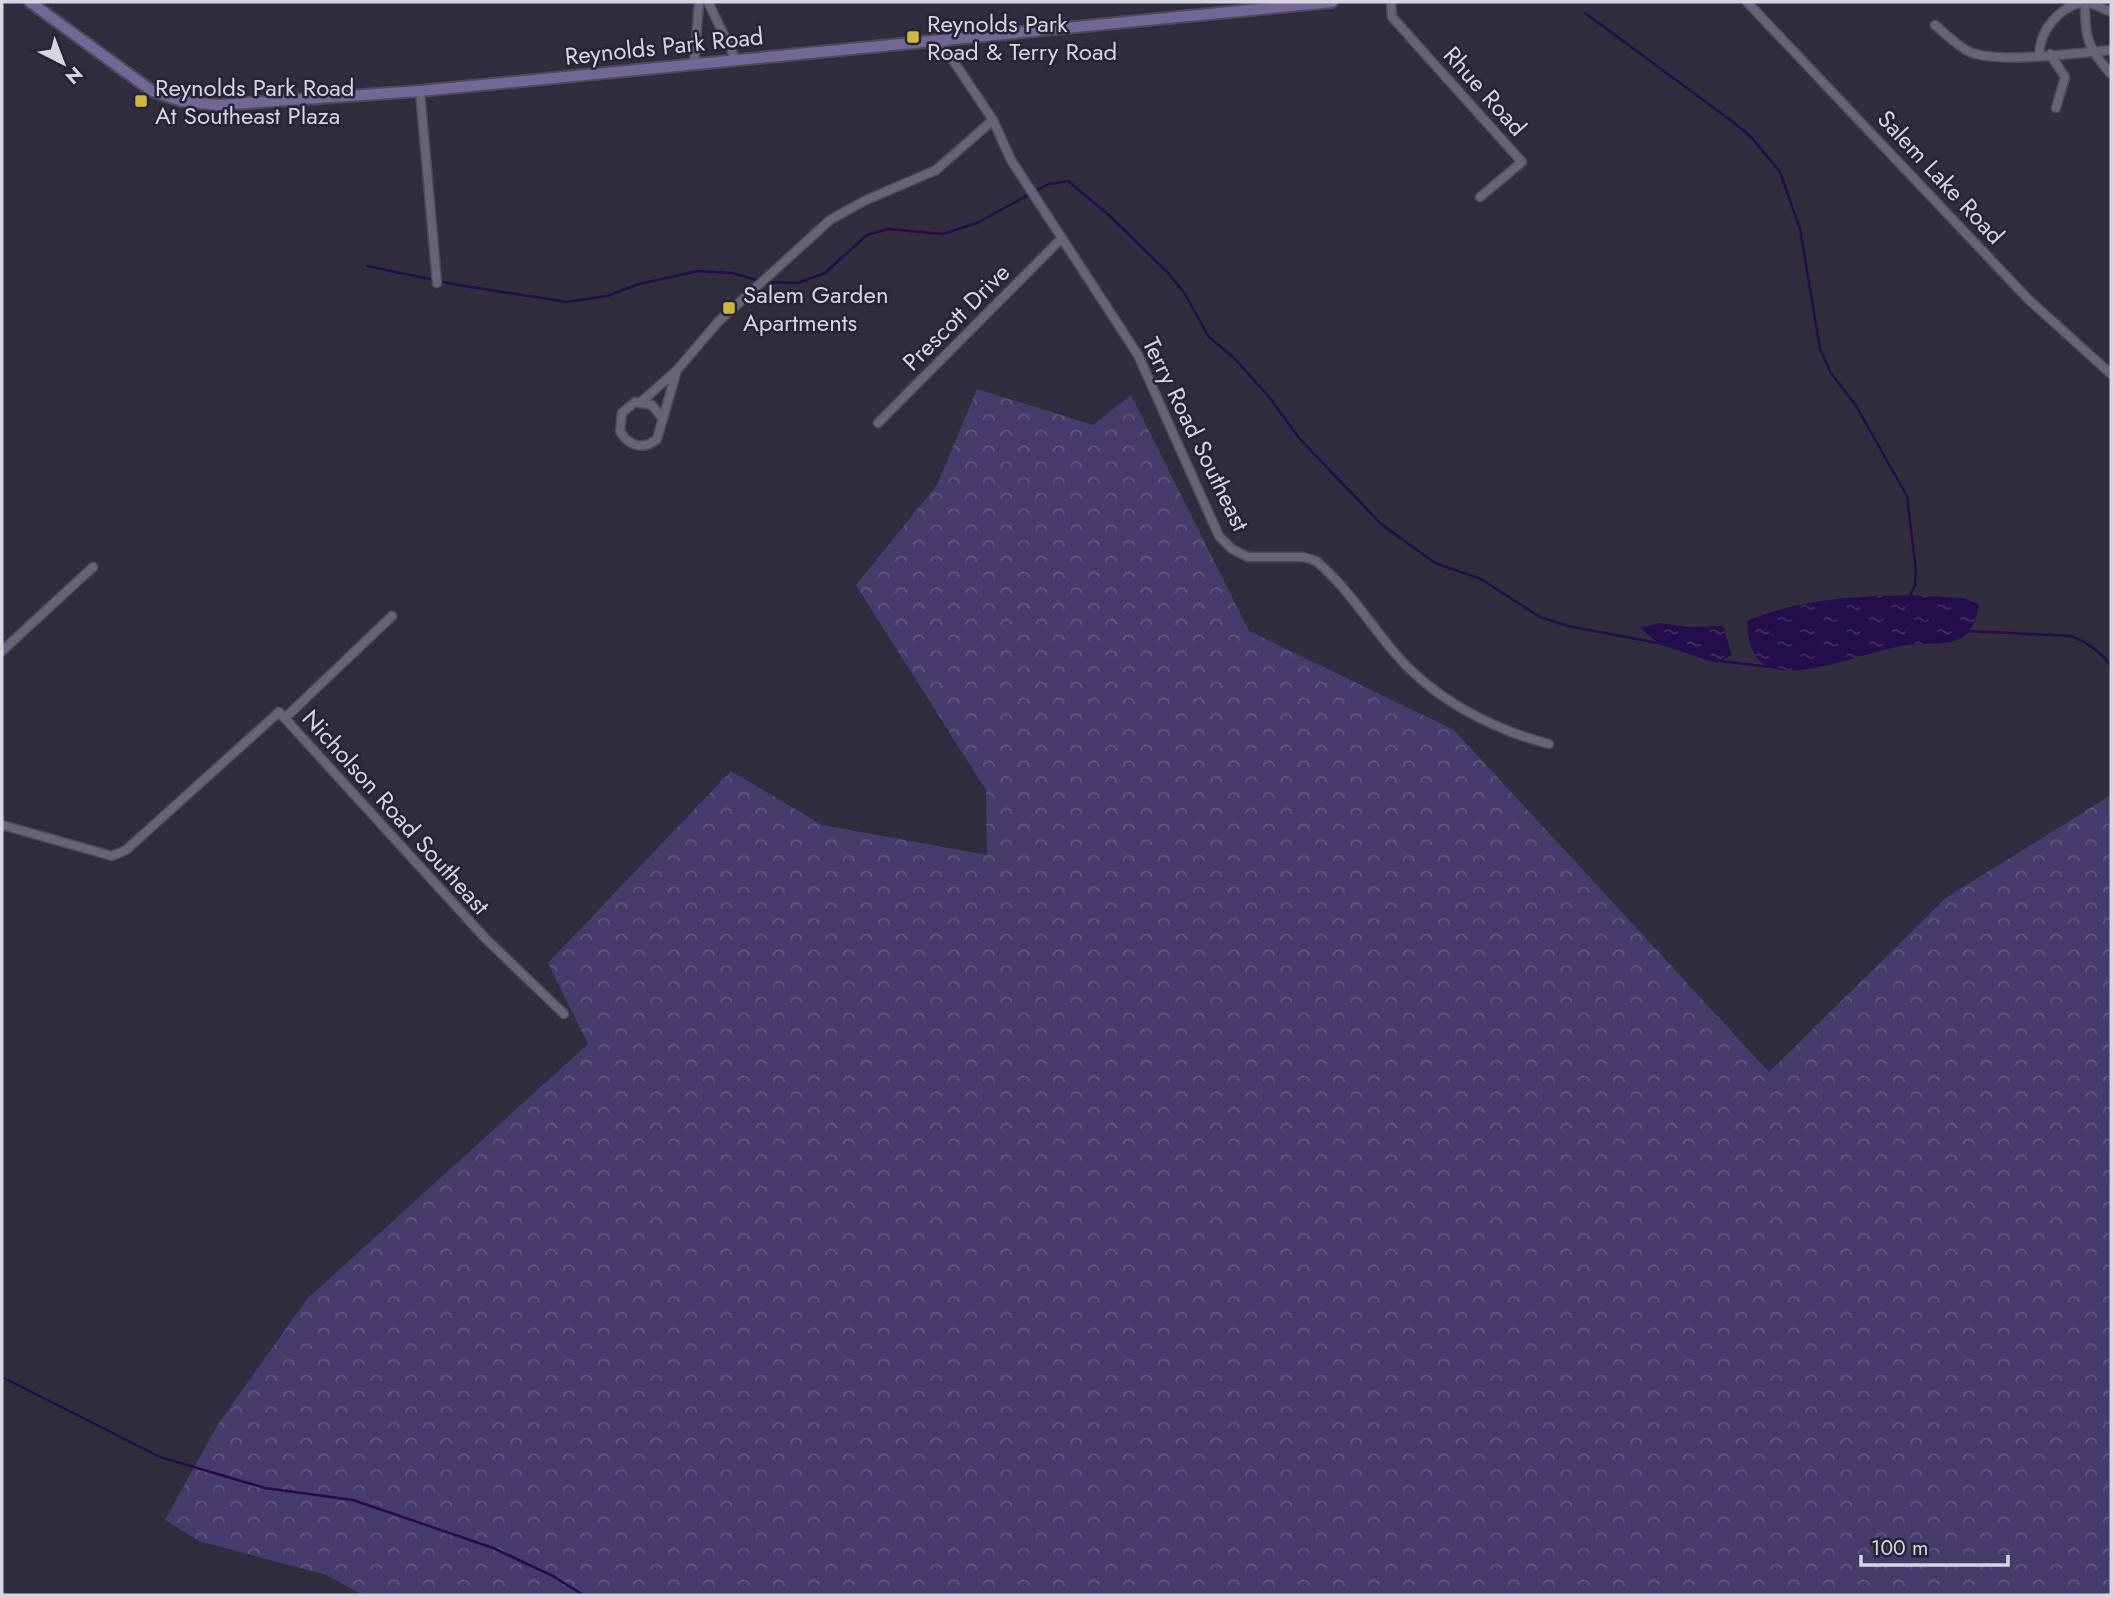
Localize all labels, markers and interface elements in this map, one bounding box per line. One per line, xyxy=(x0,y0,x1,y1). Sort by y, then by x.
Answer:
place label: Reynolds Park Road & Terry Road xyxy=(927,6,1117,69)
street label: Reynolds Park Road xyxy=(563,18,765,74)
north arrow xyxy=(28,28,98,98)
marker: Reynolds Park Road & Terry Road xyxy=(905,29,921,45)
street label: Rhue Road xyxy=(1435,38,1535,144)
text: N xyxy=(59,60,89,90)
place label: Reynolds Park Road At Southeast Plaza xyxy=(155,70,355,133)
marker: Reynolds Park Road At Southeast Plaza xyxy=(133,93,149,109)
street label: Salem Lake Road xyxy=(1869,102,2013,252)
street label: Prescott Drive xyxy=(894,255,1018,379)
place label: Salem Garden Apartments xyxy=(743,277,889,340)
marker: Salem Garden Apartments xyxy=(721,300,737,316)
street label: Terry Road Southeast xyxy=(1134,331,1258,537)
street label: Nicholson Road Southeast xyxy=(294,702,498,923)
scale bar xyxy=(1861,1524,2008,1568)
text: 100 m xyxy=(1871,1533,1928,1563)

